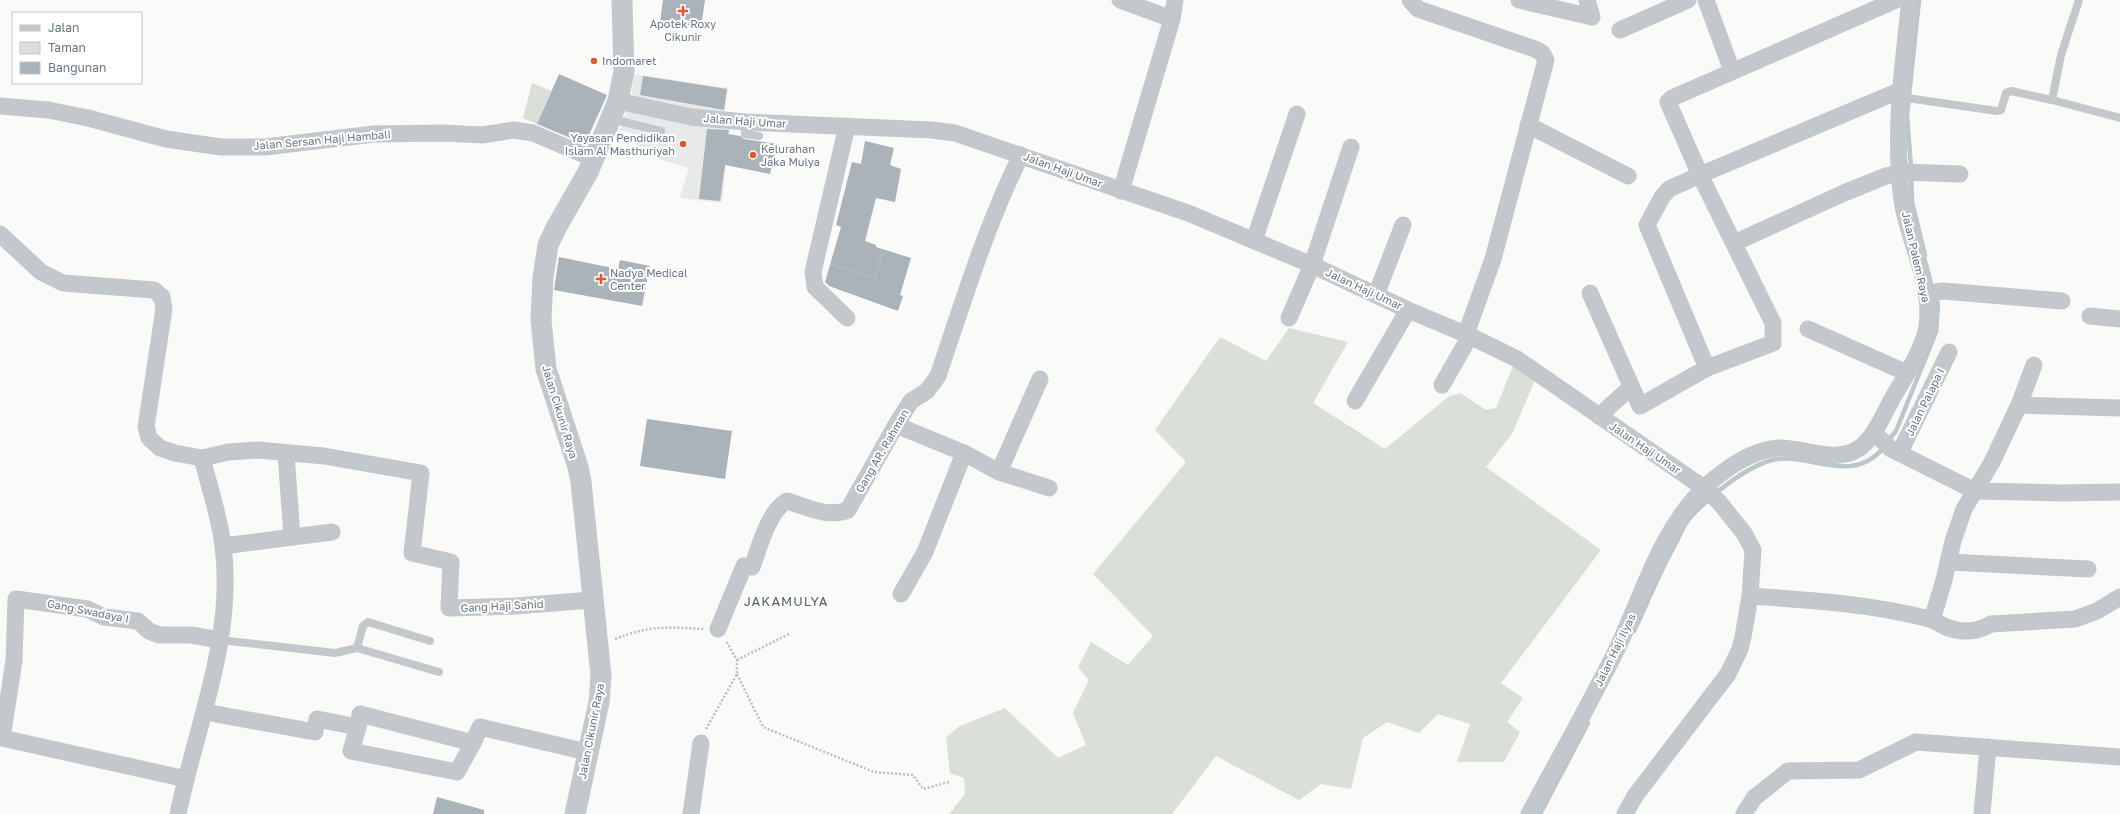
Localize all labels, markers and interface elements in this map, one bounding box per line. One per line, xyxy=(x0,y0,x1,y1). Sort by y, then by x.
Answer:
marker: Apotek Roxy Cikunir xyxy=(678,6,688,16)
legend xyxy=(12,12,142,84)
place label: Apotek Roxy Cikunir xyxy=(650,17,716,43)
text: Jalan xyxy=(48,20,79,35)
text: Taman xyxy=(48,40,86,55)
place label: Indomaret xyxy=(602,54,657,67)
marker: Indomaret xyxy=(589,56,599,66)
text: Bangunan xyxy=(48,60,106,75)
street label: Jalan Haji Umar xyxy=(703,111,788,130)
street label: Jalan Sersan Haji Hambali xyxy=(253,127,391,152)
place label: Yayasan Pendidikan Islam Al Masthuriyah xyxy=(565,131,675,157)
marker: Yayasan Pendidikan Islam Al Masthuriyah xyxy=(678,139,688,149)
place label: Kelurahan Jaka Mulya xyxy=(761,142,820,168)
street label: Jalan Haji Umar xyxy=(1022,149,1105,190)
marker: Kelurahan Jaka Mulya xyxy=(748,150,758,160)
street label: Jalan Palem Raya xyxy=(1900,210,1933,303)
street label: Jalan Haji Umar xyxy=(1324,265,1405,312)
place label: Nadya Medical Center xyxy=(610,266,688,292)
marker: Nadya Medical Center xyxy=(595,273,607,285)
street label: Jalan Cikunir Raya xyxy=(540,364,581,460)
street label: Jalan Palapa I xyxy=(1903,366,1947,438)
street label: Gang AR. Rahman xyxy=(852,407,911,495)
street label: Jalan Haji Umar xyxy=(1607,419,1684,477)
district label: JAKAMULYA xyxy=(744,593,828,609)
street label: Gang Swadaya I xyxy=(46,596,130,625)
street label: Gang Haji Sahid xyxy=(460,597,544,614)
street label: Jalan Haji Ilyas xyxy=(1591,611,1638,688)
street label: Jalan Cikunir Raya xyxy=(575,682,606,780)

